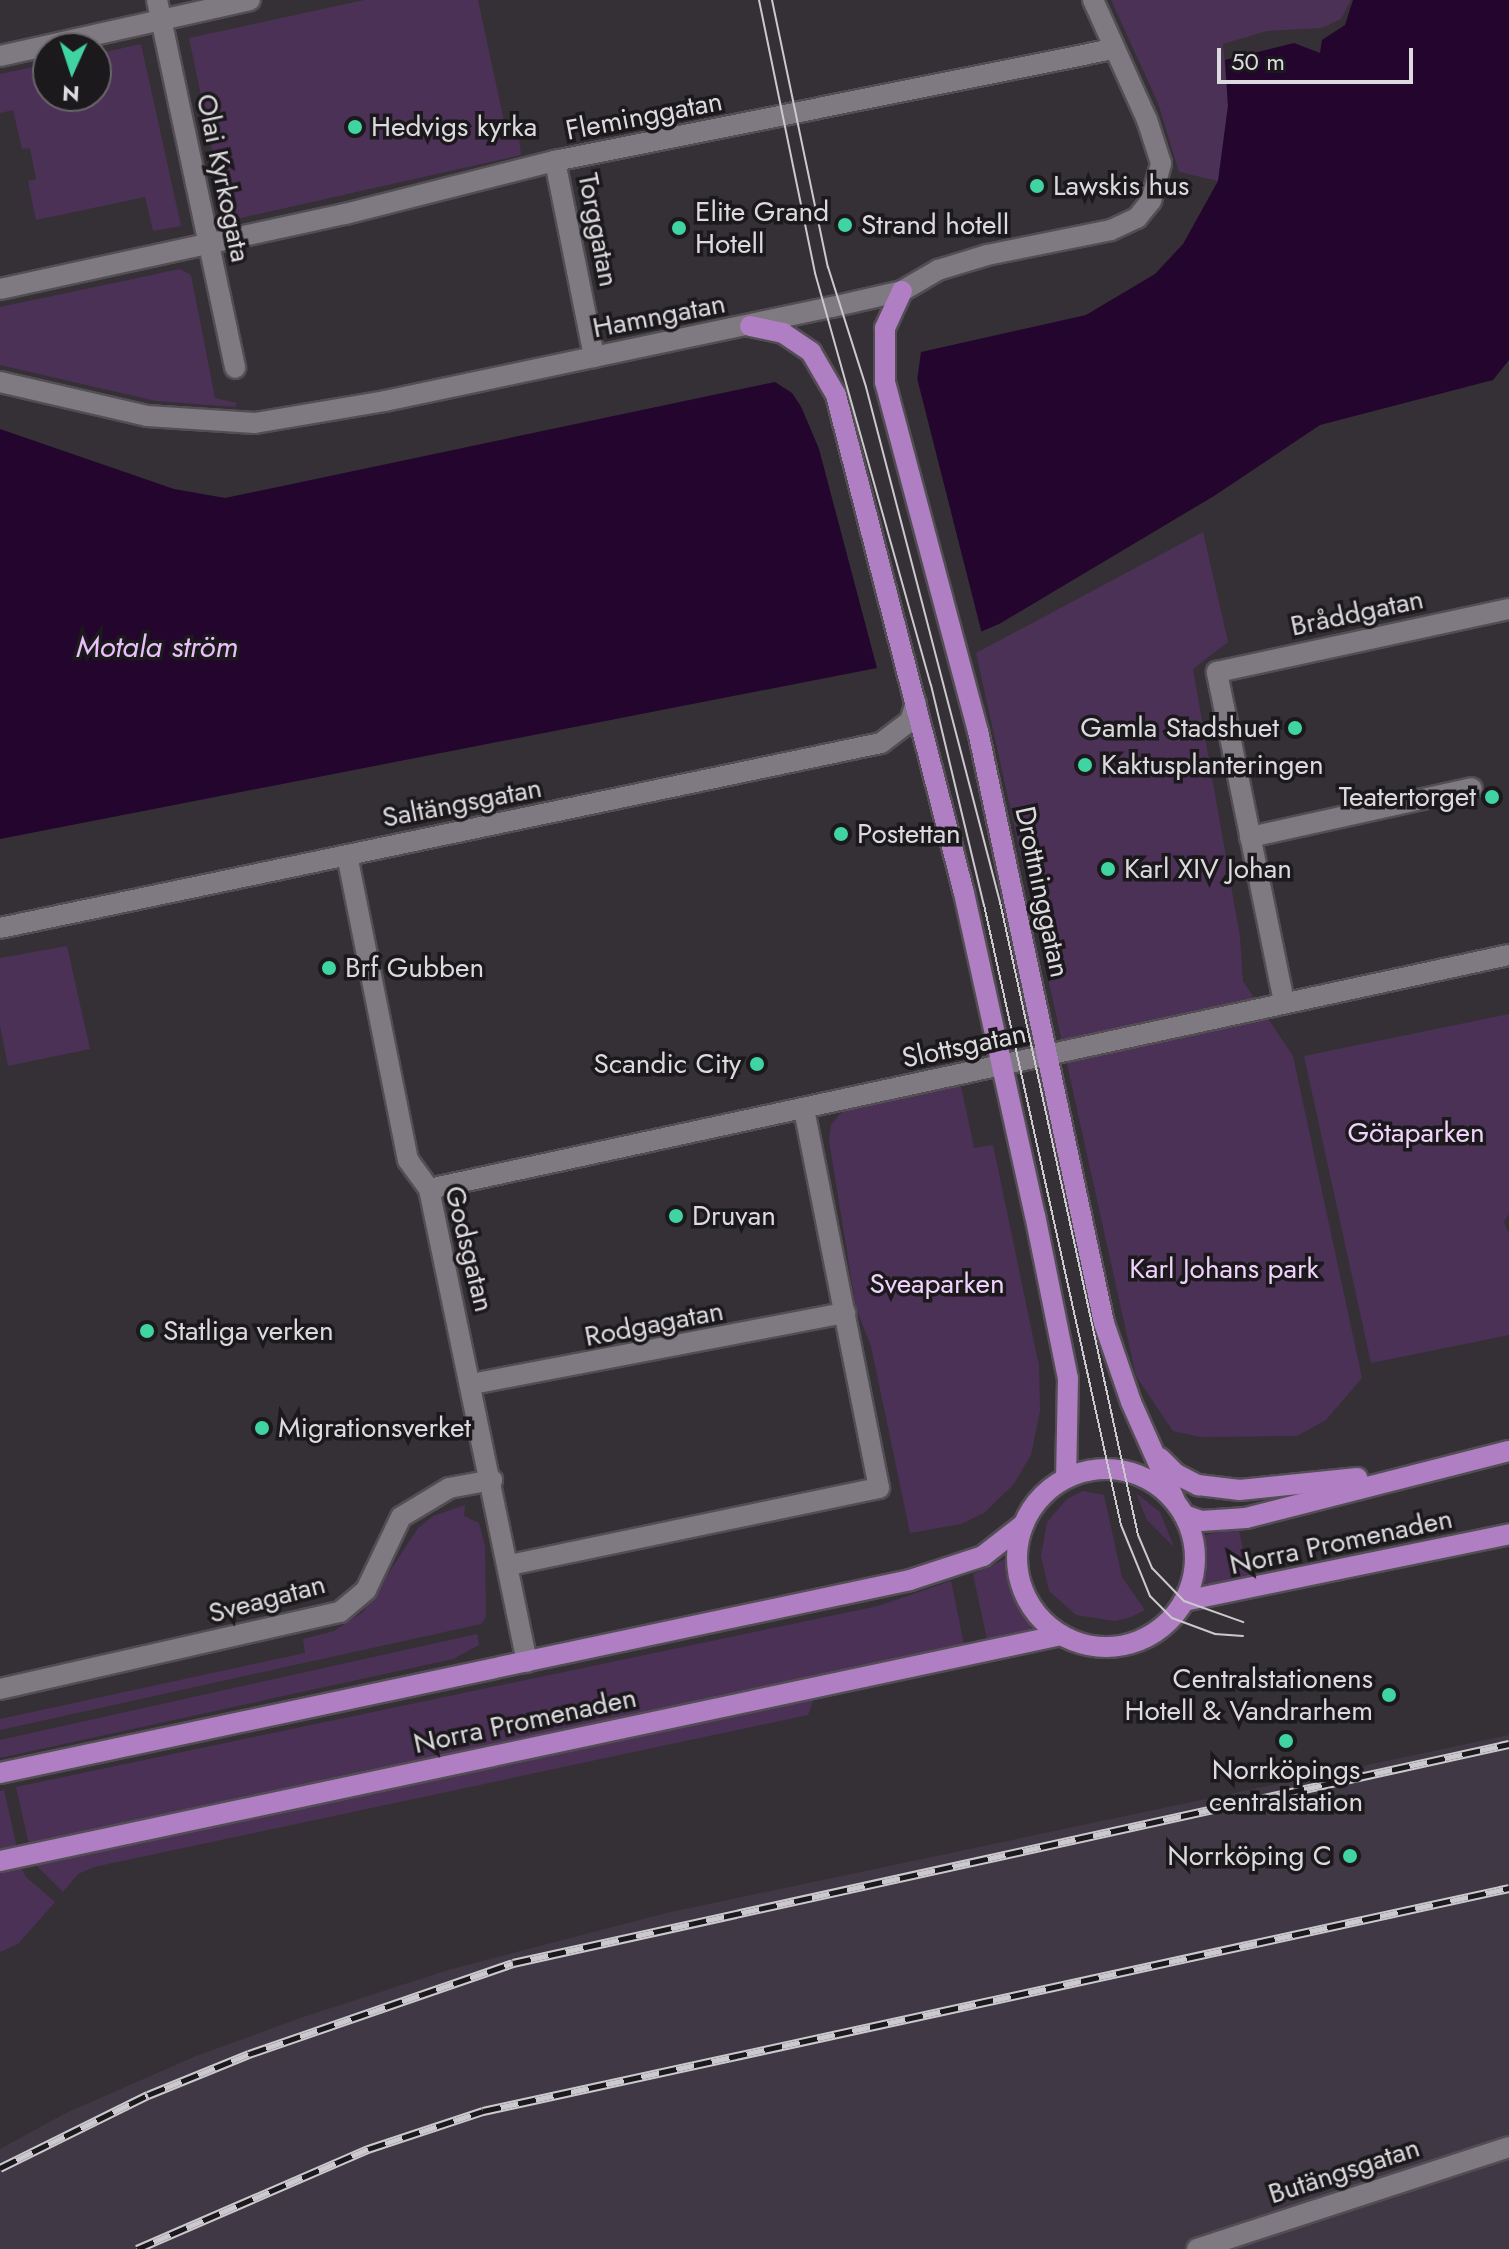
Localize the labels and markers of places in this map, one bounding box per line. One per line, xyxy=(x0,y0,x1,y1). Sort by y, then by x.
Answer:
place label: Hedvigs kyrka xyxy=(371,110,537,144)
marker: Hedvigs kyrka xyxy=(346,118,364,136)
place label: Lawskis hus xyxy=(1053,169,1189,203)
marker: Lawskis hus xyxy=(1028,177,1046,195)
place label: Elite Grand Hotell xyxy=(695,195,829,261)
place label: Strand hotell xyxy=(861,208,1009,242)
marker: Strand hotell xyxy=(836,216,854,234)
marker: Elite Grand Hotell xyxy=(670,219,688,237)
place label: Gamla Stadshuet xyxy=(1080,711,1279,745)
marker: Gamla Stadshuet xyxy=(1286,719,1304,737)
place label: Kaktusplanteringen xyxy=(1101,748,1324,782)
marker: Kaktusplanteringen xyxy=(1076,756,1094,774)
place label: Teatertorget xyxy=(1339,780,1476,814)
marker: Teatertorget xyxy=(1483,788,1501,806)
place label: Postettan xyxy=(857,817,961,851)
marker: Postettan xyxy=(832,825,850,843)
place label: Karl XIV Johan xyxy=(1124,852,1292,886)
marker: Karl XIV Johan xyxy=(1099,860,1117,878)
place label: Brf Gubben xyxy=(345,951,484,985)
marker: Brf Gubben xyxy=(320,959,338,977)
place label: Scandic City xyxy=(594,1047,741,1081)
marker: Scandic City xyxy=(748,1055,766,1073)
place label: Druvan xyxy=(692,1199,776,1233)
marker: Druvan xyxy=(667,1207,685,1225)
place label: Statliga verken xyxy=(163,1314,334,1348)
marker: Statliga verken xyxy=(138,1322,156,1340)
place label: Migrationsverket xyxy=(278,1411,471,1445)
marker: Migrationsverket xyxy=(253,1419,271,1437)
place label: Centralstationens Hotell & Vandrarhem xyxy=(1125,1662,1373,1728)
marker: Centralstationens Hotell & Vandrarhem xyxy=(1380,1686,1398,1704)
marker: Norrköpings centralstation xyxy=(1277,1732,1295,1750)
place label: Norrköpings centralstation xyxy=(1209,1753,1363,1819)
place label: Norrköping C xyxy=(1167,1839,1332,1873)
marker: Norrköping C xyxy=(1339,1845,1361,1867)

